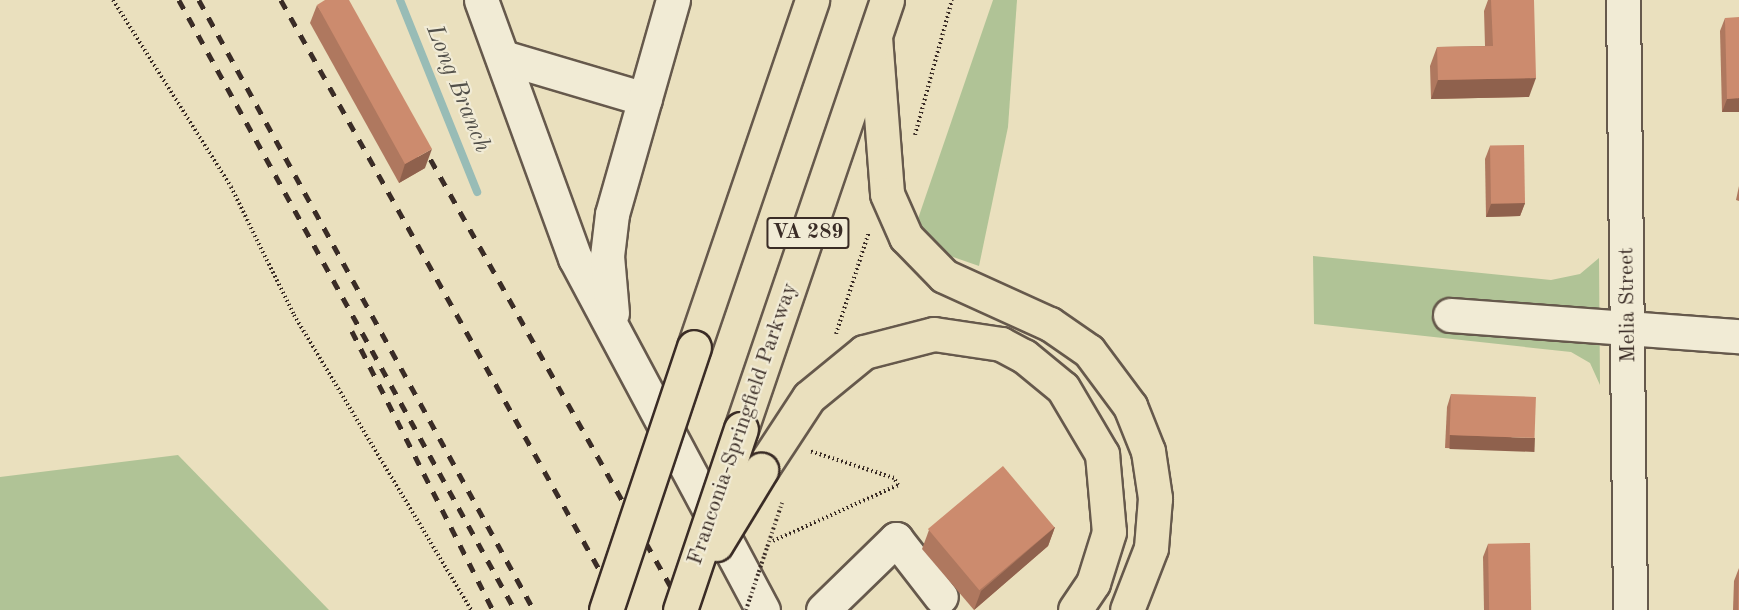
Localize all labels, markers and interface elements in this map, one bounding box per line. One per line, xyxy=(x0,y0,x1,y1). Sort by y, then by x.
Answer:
water label: Long Branch xyxy=(418,21,496,157)
road number: VA 289 xyxy=(766,215,850,251)
street label: Melia Street xyxy=(1614,247,1642,363)
street label: Franconia-Springfield Parkway xyxy=(682,279,804,569)

